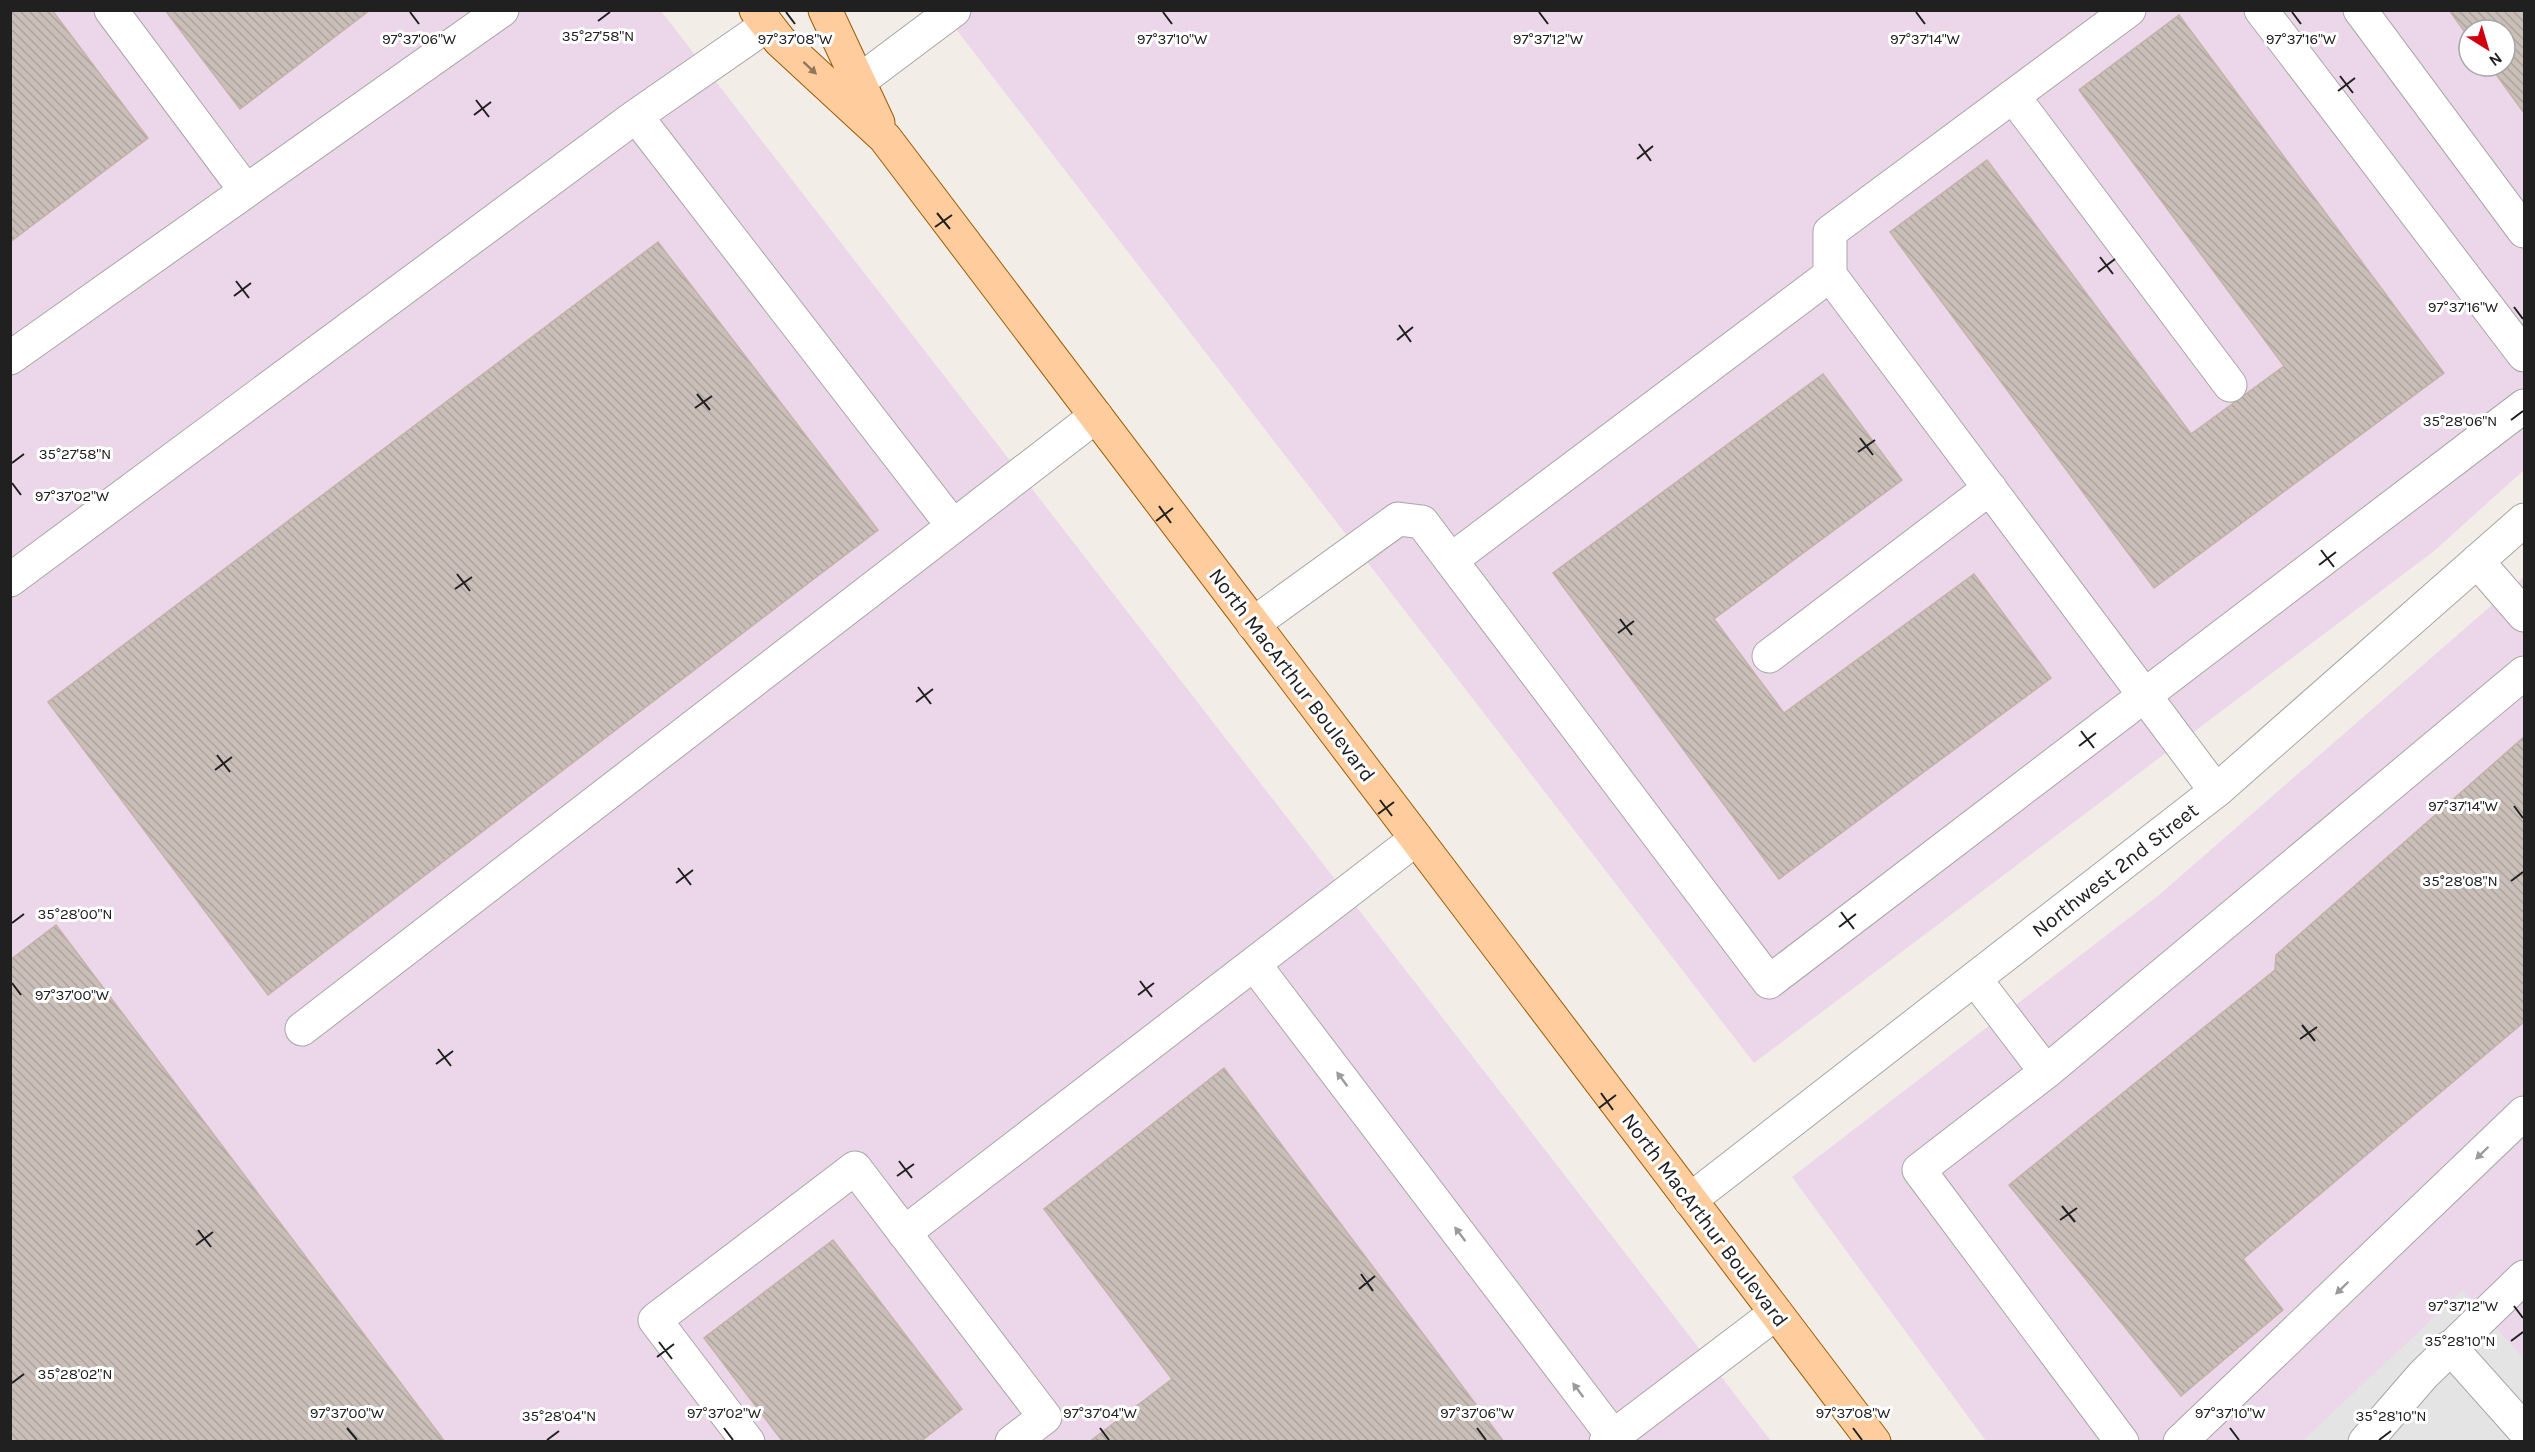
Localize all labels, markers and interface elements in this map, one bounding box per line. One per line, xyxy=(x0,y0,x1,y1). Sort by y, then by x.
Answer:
north arrow xyxy=(2457,18,2517,78)
text: 35°27'58"N xyxy=(562,27,634,45)
text: 97°37'06"W xyxy=(382,30,457,48)
text: 97°37'08"W xyxy=(758,30,833,48)
text: 97°37'10"W xyxy=(1137,30,1208,48)
text: 97°37'12"W xyxy=(1513,30,1584,48)
text: 97°37'14"W xyxy=(1890,30,1961,48)
text: 97°37'16"W xyxy=(2266,30,2337,48)
text: N xyxy=(2485,49,2506,71)
one-way arrow xyxy=(803,61,817,75)
text: 97°37'16"W xyxy=(2428,298,2499,316)
text: 35°28'06"N xyxy=(2423,412,2497,430)
text: 35°27'58"N xyxy=(39,445,111,463)
text: 97°37'02"W xyxy=(35,487,110,505)
street label: North MacArthur Boulevard xyxy=(1204,564,1380,786)
text: 97°37'14"W xyxy=(2428,797,2499,815)
street label: Northwest 2nd Street xyxy=(2027,798,2203,942)
text: 35°28'08"N xyxy=(2422,872,2498,890)
text: 35°28'00"N xyxy=(37,905,113,923)
text: 97°37'00"W xyxy=(35,986,110,1004)
one-way arrow xyxy=(1336,1071,1348,1087)
street label: North MacArthur Boulevard xyxy=(1617,1109,1793,1331)
one-way arrow xyxy=(2475,1146,2490,1160)
one-way arrow xyxy=(1454,1227,1466,1243)
one-way arrow xyxy=(2335,1281,2349,1295)
text: 97°37'12"W xyxy=(2428,1297,2499,1315)
text: 35°28'10"N xyxy=(2424,1332,2496,1350)
text: 35°28'02"N xyxy=(38,1365,112,1383)
one-way arrow xyxy=(1572,1382,1584,1398)
text: 97°37'00"W xyxy=(310,1404,385,1422)
text: 97°37'02"W xyxy=(687,1404,762,1422)
text: 97°37'04"W xyxy=(1063,1404,1138,1422)
text: 97°37'06"W xyxy=(1440,1404,1515,1422)
text: 97°37'08"W xyxy=(1816,1404,1891,1422)
text: 97°37'10"W xyxy=(2195,1404,2266,1422)
text: 35°28'04"N xyxy=(522,1407,596,1425)
text: 35°28'10"N xyxy=(2355,1407,2427,1425)

